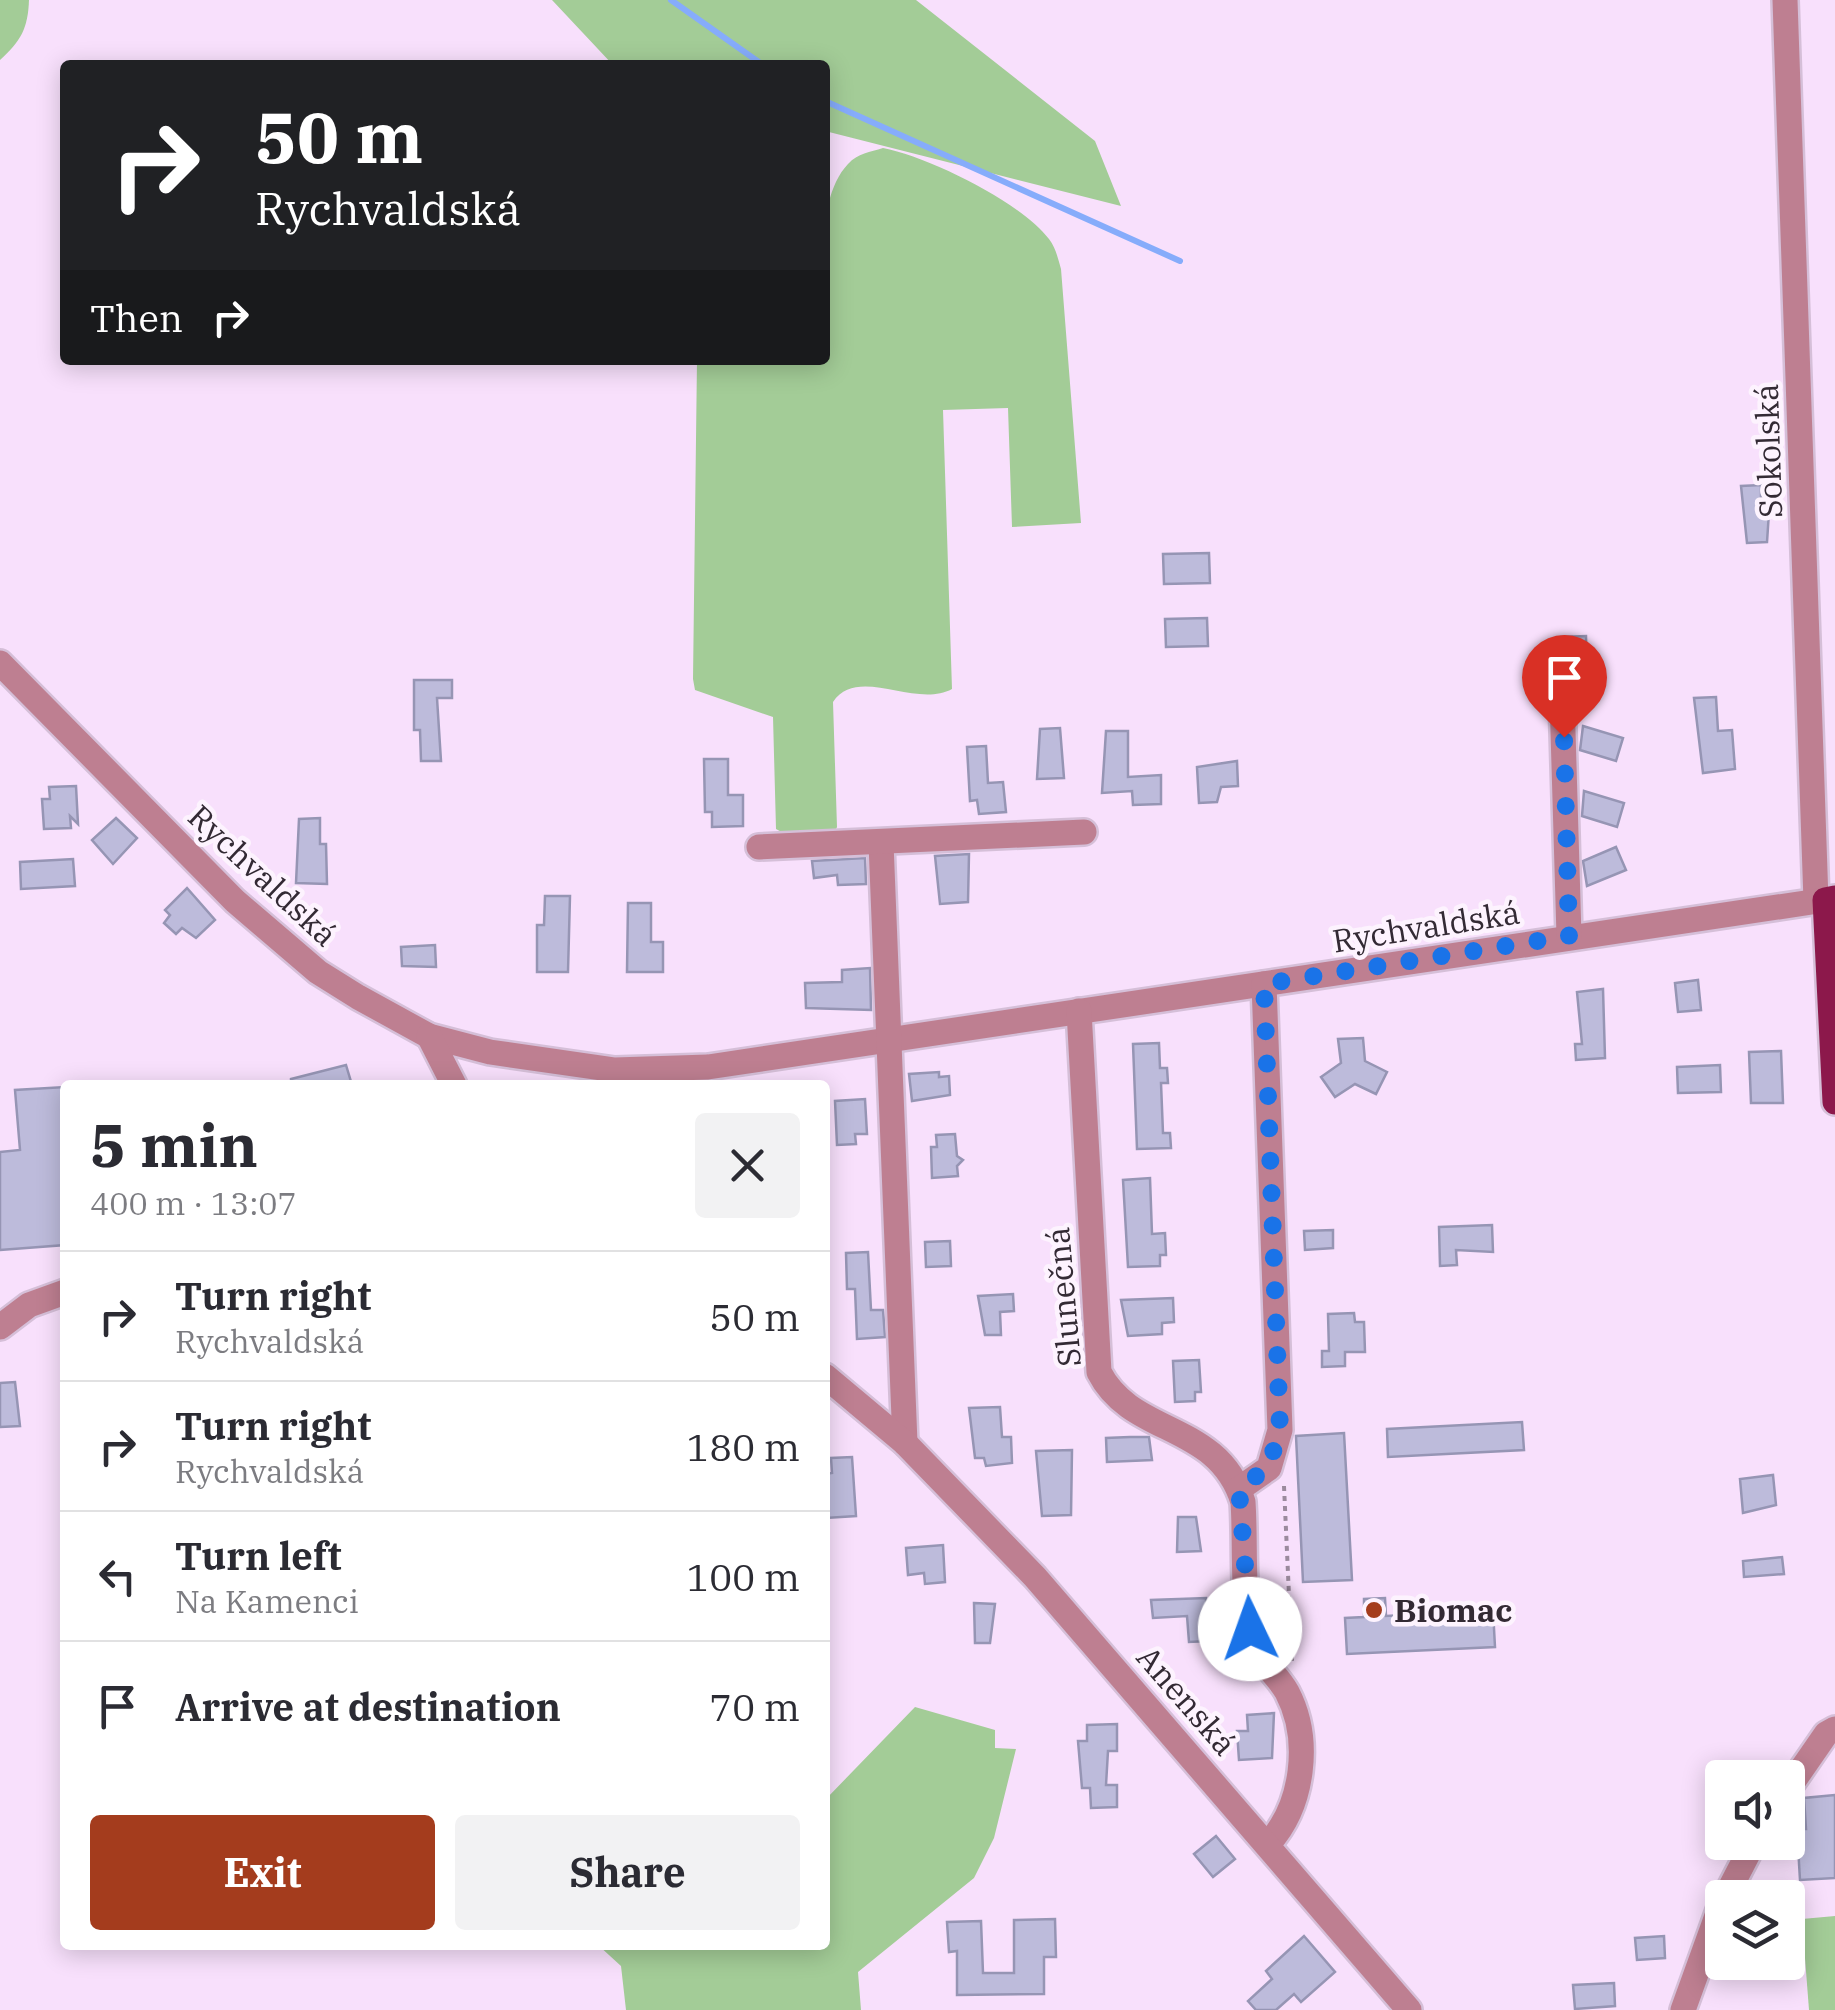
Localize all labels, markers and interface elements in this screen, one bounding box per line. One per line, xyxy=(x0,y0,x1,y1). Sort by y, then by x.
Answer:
text: 50 m xyxy=(255,91,423,182)
icon: right xyxy=(90,100,220,230)
text: Rychvaldská xyxy=(255,179,521,237)
icon: right xyxy=(203,290,258,345)
text: Then xyxy=(90,293,183,342)
street label: Sokolská xyxy=(1745,383,1791,519)
pin xyxy=(1522,635,1607,738)
icon: arrive xyxy=(1537,650,1592,705)
street label: Rychvaldská xyxy=(179,795,347,955)
street label: Rychvaldská xyxy=(1329,890,1523,962)
text: 5 min xyxy=(90,1105,258,1184)
button: close xyxy=(695,1113,800,1218)
text: 400 m · 13:07 xyxy=(90,1182,297,1224)
street label: Slunečná xyxy=(1036,1225,1090,1369)
text: Turn right xyxy=(175,1271,371,1320)
icon: right xyxy=(90,1289,145,1344)
text: 50 m xyxy=(709,1292,800,1341)
text: Rychvaldská xyxy=(175,1320,364,1362)
text: Turn right xyxy=(175,1401,371,1450)
icon: right xyxy=(90,1419,145,1474)
text: 180 m xyxy=(687,1422,800,1471)
text: Rychvaldská xyxy=(175,1450,364,1492)
text: Turn left xyxy=(175,1531,342,1580)
icon: left xyxy=(90,1549,145,1604)
text: 100 m xyxy=(687,1552,800,1601)
position arrow xyxy=(1198,1577,1302,1681)
text: Na Kamenci xyxy=(175,1580,359,1622)
place label: Biomac xyxy=(1394,1589,1512,1631)
marker: Biomac xyxy=(1363,1599,1385,1621)
street label: Anenská xyxy=(1128,1636,1246,1764)
icon: arrive xyxy=(90,1679,145,1734)
text: Arrive at destination xyxy=(175,1682,561,1731)
text: 70 m xyxy=(709,1682,800,1731)
map controls xyxy=(1705,1760,1805,1980)
button: sound xyxy=(1705,1760,1805,1860)
button: Exit xyxy=(90,1815,435,1930)
button: Share xyxy=(455,1815,800,1930)
button: layers xyxy=(1705,1880,1805,1980)

